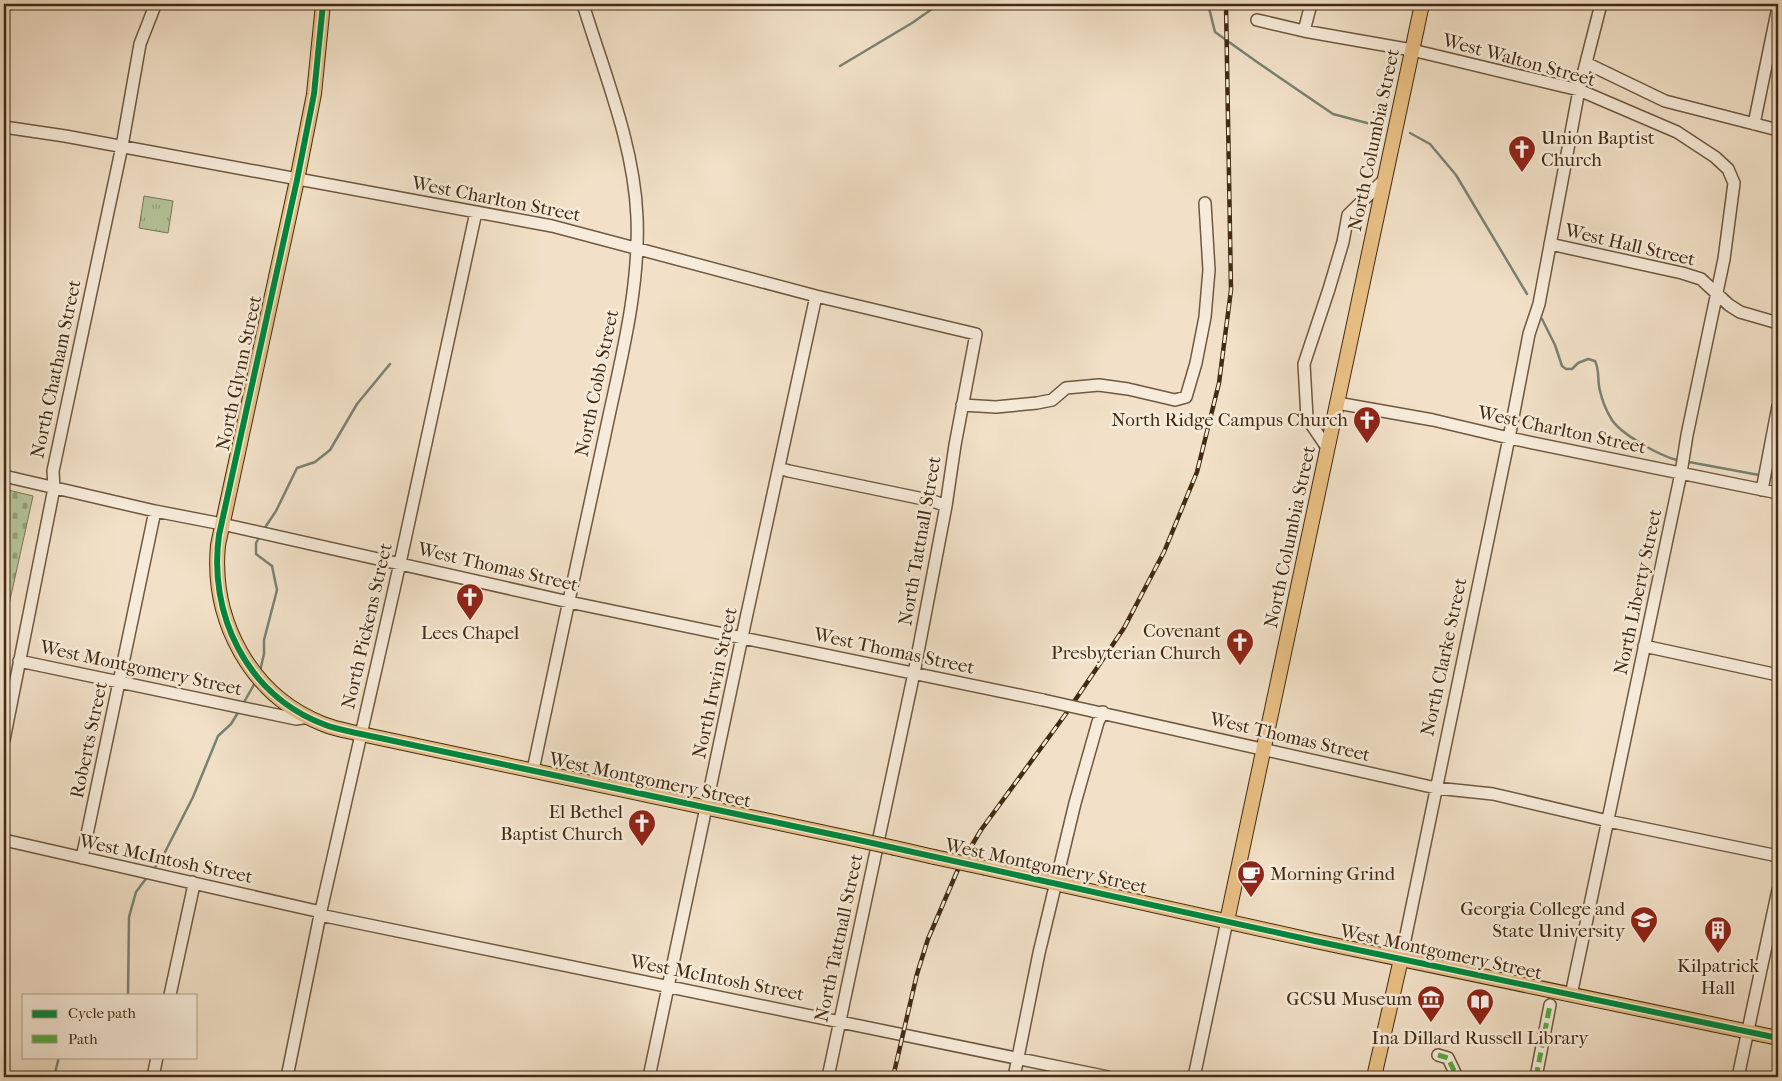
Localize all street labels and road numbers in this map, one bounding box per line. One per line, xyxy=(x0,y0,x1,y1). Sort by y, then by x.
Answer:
street label: West Walton Street xyxy=(1439,29,1598,91)
street label: North Columbia Street xyxy=(1344,47,1404,233)
street label: West Charlton Street xyxy=(409,172,583,226)
street label: West Hall Street xyxy=(1562,219,1698,271)
street label: North Chatham Street xyxy=(26,278,86,460)
street label: North Glynn Street xyxy=(212,293,266,453)
street label: North Cobb Street xyxy=(571,307,623,459)
street label: West Charlton Street xyxy=(1475,401,1648,459)
street label: North Columbia Street xyxy=(1260,444,1320,630)
street label: North Tattnall Street xyxy=(894,454,946,627)
street label: North Liberty Street xyxy=(1610,507,1666,677)
street label: West Thomas Street xyxy=(415,538,580,596)
street label: North Pickens Street xyxy=(337,541,397,711)
street label: North Clarke Street xyxy=(1416,576,1472,738)
street label: North Irwin Street xyxy=(688,605,742,761)
street label: West Thomas Street xyxy=(811,623,977,679)
street label: West Montgomery Street xyxy=(37,636,244,700)
street label: Roberts Street xyxy=(66,679,112,800)
street label: West Thomas Street xyxy=(1207,708,1372,766)
street label: West Montgomery Street xyxy=(546,748,753,812)
street label: West McIntosh Street xyxy=(76,830,255,888)
street label: West Montgomery Street xyxy=(942,834,1149,898)
street label: North Tattnall Street xyxy=(810,852,868,1024)
street label: West Montgomery Street xyxy=(1337,920,1544,984)
street label: West McIntosh Street xyxy=(627,950,806,1006)

